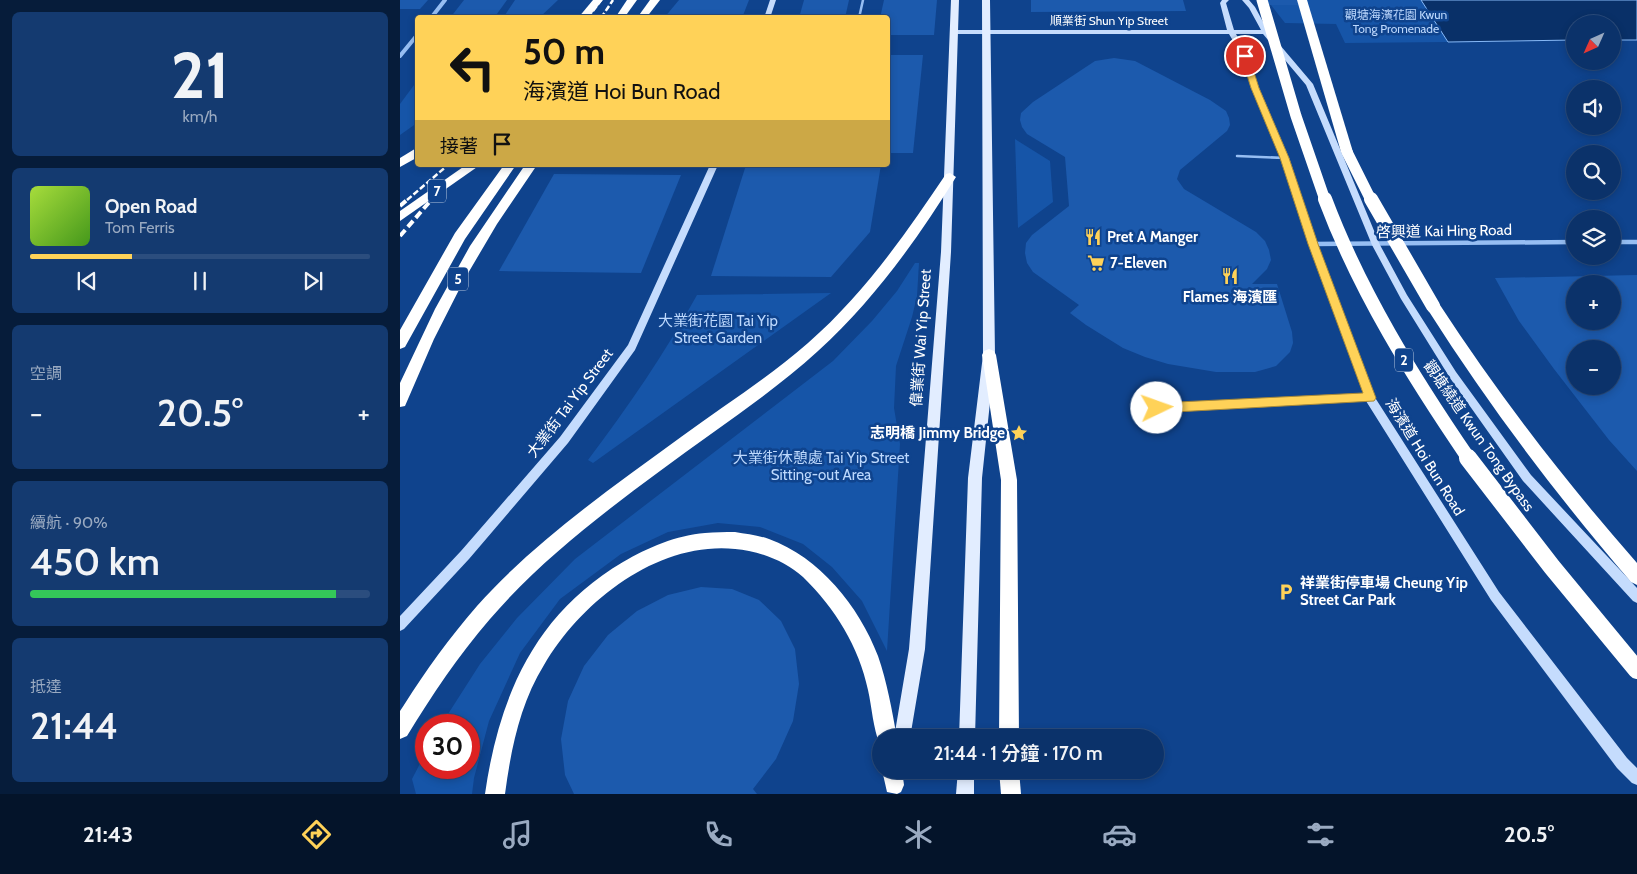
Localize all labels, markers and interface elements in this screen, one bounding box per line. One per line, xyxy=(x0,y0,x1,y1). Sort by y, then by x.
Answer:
park label: 觀塘海濱花園 Kwun Tong Promenade xyxy=(1345,7,1448,36)
street label: 順業街 Shun Yip Street xyxy=(1050,13,1168,28)
north arrow xyxy=(1566,15,1621,70)
map controls xyxy=(1566,15,1621,395)
text: 50 m xyxy=(523,30,605,73)
text: 21 xyxy=(171,35,229,114)
icon: left xyxy=(440,35,505,100)
pin xyxy=(1224,35,1266,77)
icon: arrive xyxy=(1231,42,1259,70)
text: 海濱道 Hoi Bun Road xyxy=(523,78,720,105)
button: sound xyxy=(1566,80,1621,135)
text: km/h xyxy=(182,107,218,126)
icon: arrive xyxy=(488,130,516,158)
text: 接著 xyxy=(440,135,478,158)
button: search xyxy=(1566,145,1621,200)
road number: 7 xyxy=(428,180,446,202)
text: Open Road xyxy=(105,195,197,218)
button: layers xyxy=(1566,210,1621,265)
text: Tom Ferris xyxy=(105,218,175,237)
street label: 啓興道 Kai Hing Road xyxy=(1376,221,1512,241)
restaurant icon: Pret A Manger xyxy=(1083,227,1103,247)
place label: Pret A Manger xyxy=(1107,228,1198,246)
supermarket icon: 7-Eleven xyxy=(1086,253,1106,273)
place label: 7-Eleven xyxy=(1110,254,1167,272)
restaurant icon: Flames 海濱匯 xyxy=(1220,266,1240,286)
icon: previous xyxy=(73,267,101,295)
icon: pause xyxy=(186,267,214,295)
icon: next xyxy=(299,267,327,295)
road number: 5 xyxy=(448,268,468,290)
street label: 偉業街 Wai Yip Street xyxy=(907,268,935,408)
button: + xyxy=(1566,275,1621,330)
place label: Flames 海濱匯 xyxy=(1183,288,1277,306)
park label: 大業街花園 Tai Yip Street Garden xyxy=(658,312,778,347)
button: − xyxy=(1566,340,1621,395)
street label: 大業街 Tai Yip Street xyxy=(523,345,617,461)
road number: 2 xyxy=(1395,348,1413,372)
street label: 觀塘繞道 Kwun Tong Bypass xyxy=(1420,357,1538,515)
text: 空調 xyxy=(30,364,62,383)
position arrow xyxy=(1130,381,1182,433)
text: 20.5° xyxy=(157,389,243,436)
street label: 海濱道 Hoi Bun Road xyxy=(1382,395,1468,519)
text: − xyxy=(30,396,42,430)
text: + xyxy=(358,396,370,430)
place icon: 志明橋 Jimmy Bridge xyxy=(1009,423,1029,443)
place label: 志明橋 Jimmy Bridge xyxy=(870,424,1005,442)
park label: 大業街休憩處 Tai Yip Street Sitting-out Area xyxy=(733,449,909,484)
text: 續航 · 90% xyxy=(30,513,108,532)
text: 450 km xyxy=(30,538,160,585)
place label: 祥業街停車場 Cheung Yip Street Car Park xyxy=(1300,574,1468,609)
parking icon: 祥業街停車場 Cheung Yip Street Car Park xyxy=(1276,582,1296,602)
text: 抵達 xyxy=(30,677,62,696)
text: 21:44 xyxy=(30,702,118,749)
speed limit sign: 30 xyxy=(415,714,480,779)
text: 21:44 · 1 分鐘 · 170 m xyxy=(933,742,1103,765)
icon: directions xyxy=(299,817,334,852)
icon: music xyxy=(500,817,535,852)
icon: phone xyxy=(701,817,736,852)
icon: climate xyxy=(901,817,936,852)
icon: car xyxy=(1102,817,1137,852)
icon: filters xyxy=(1303,817,1338,852)
text: 21:43 xyxy=(83,821,133,848)
text: 20.5° xyxy=(1504,821,1554,848)

